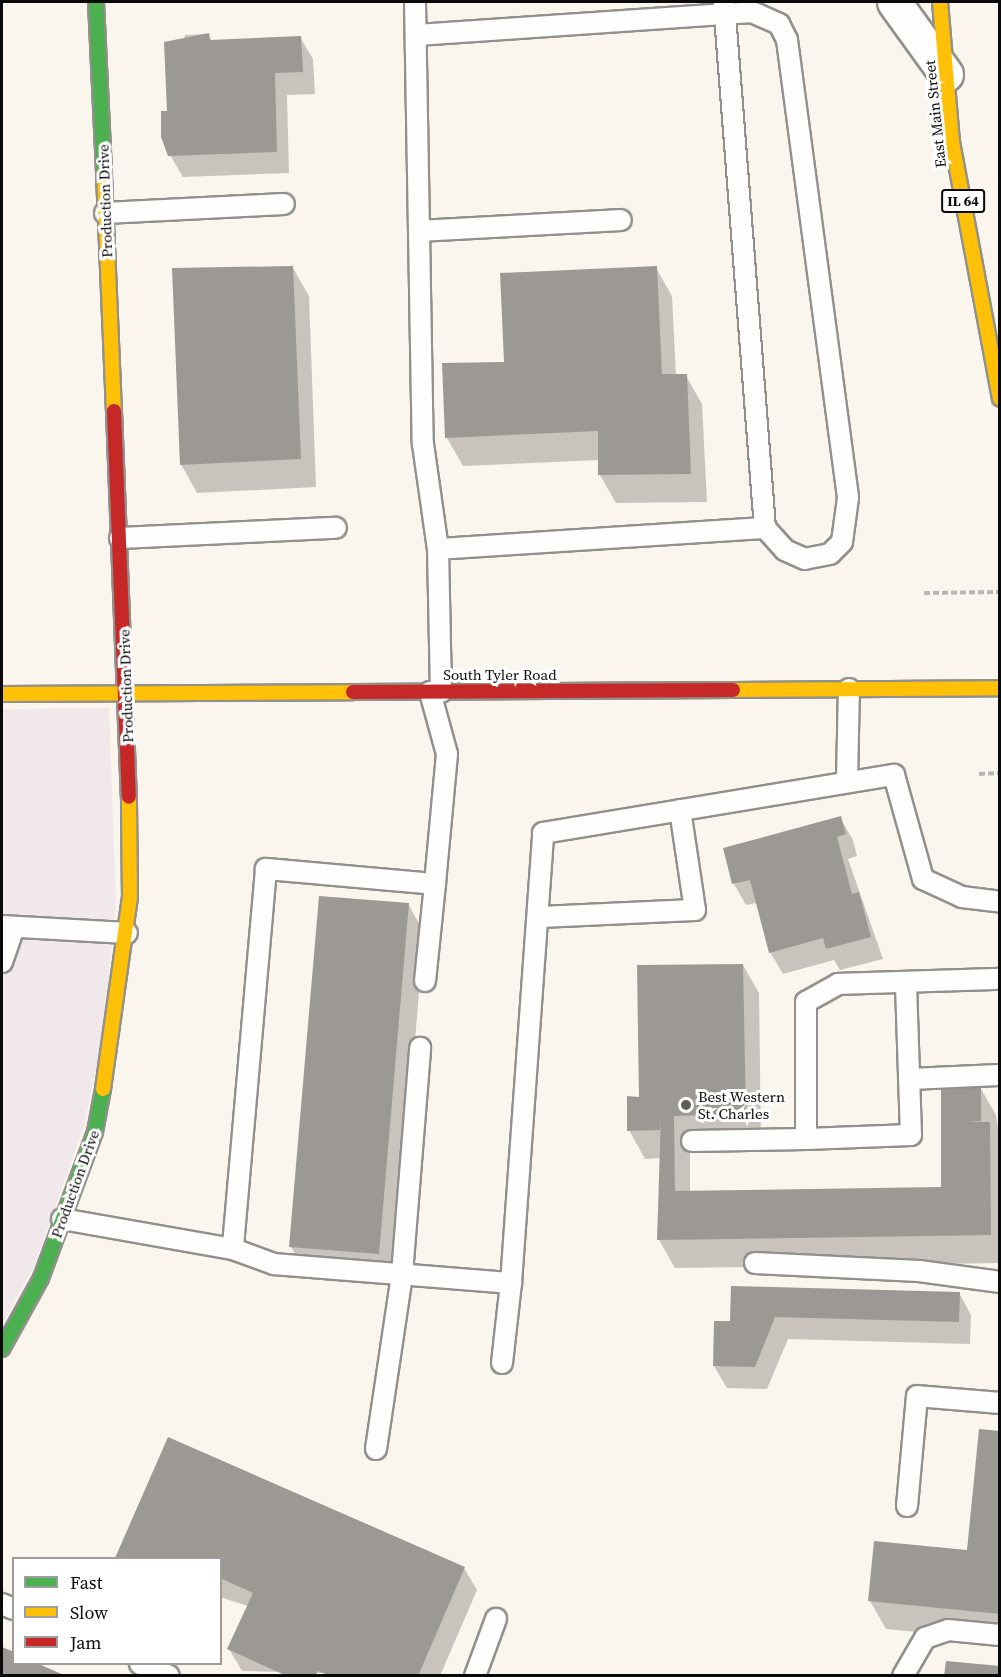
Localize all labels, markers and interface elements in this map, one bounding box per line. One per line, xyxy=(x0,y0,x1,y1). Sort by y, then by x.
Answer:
street label: East Main Street xyxy=(920,59,950,169)
street label: Production Drive xyxy=(94,144,116,258)
road number: IL 64 xyxy=(940,190,986,212)
street label: Production Drive xyxy=(115,629,137,743)
street label: South Tyler Road xyxy=(443,666,557,684)
place label: Best Western St. Charles xyxy=(698,1087,785,1122)
marker: Best Western St. Charles xyxy=(679,1098,693,1112)
street label: Production Drive xyxy=(47,1127,103,1241)
legend xyxy=(12,1557,222,1665)
text: Fast xyxy=(70,1570,103,1595)
text: Slow xyxy=(70,1600,108,1625)
text: Jam xyxy=(70,1630,102,1655)

